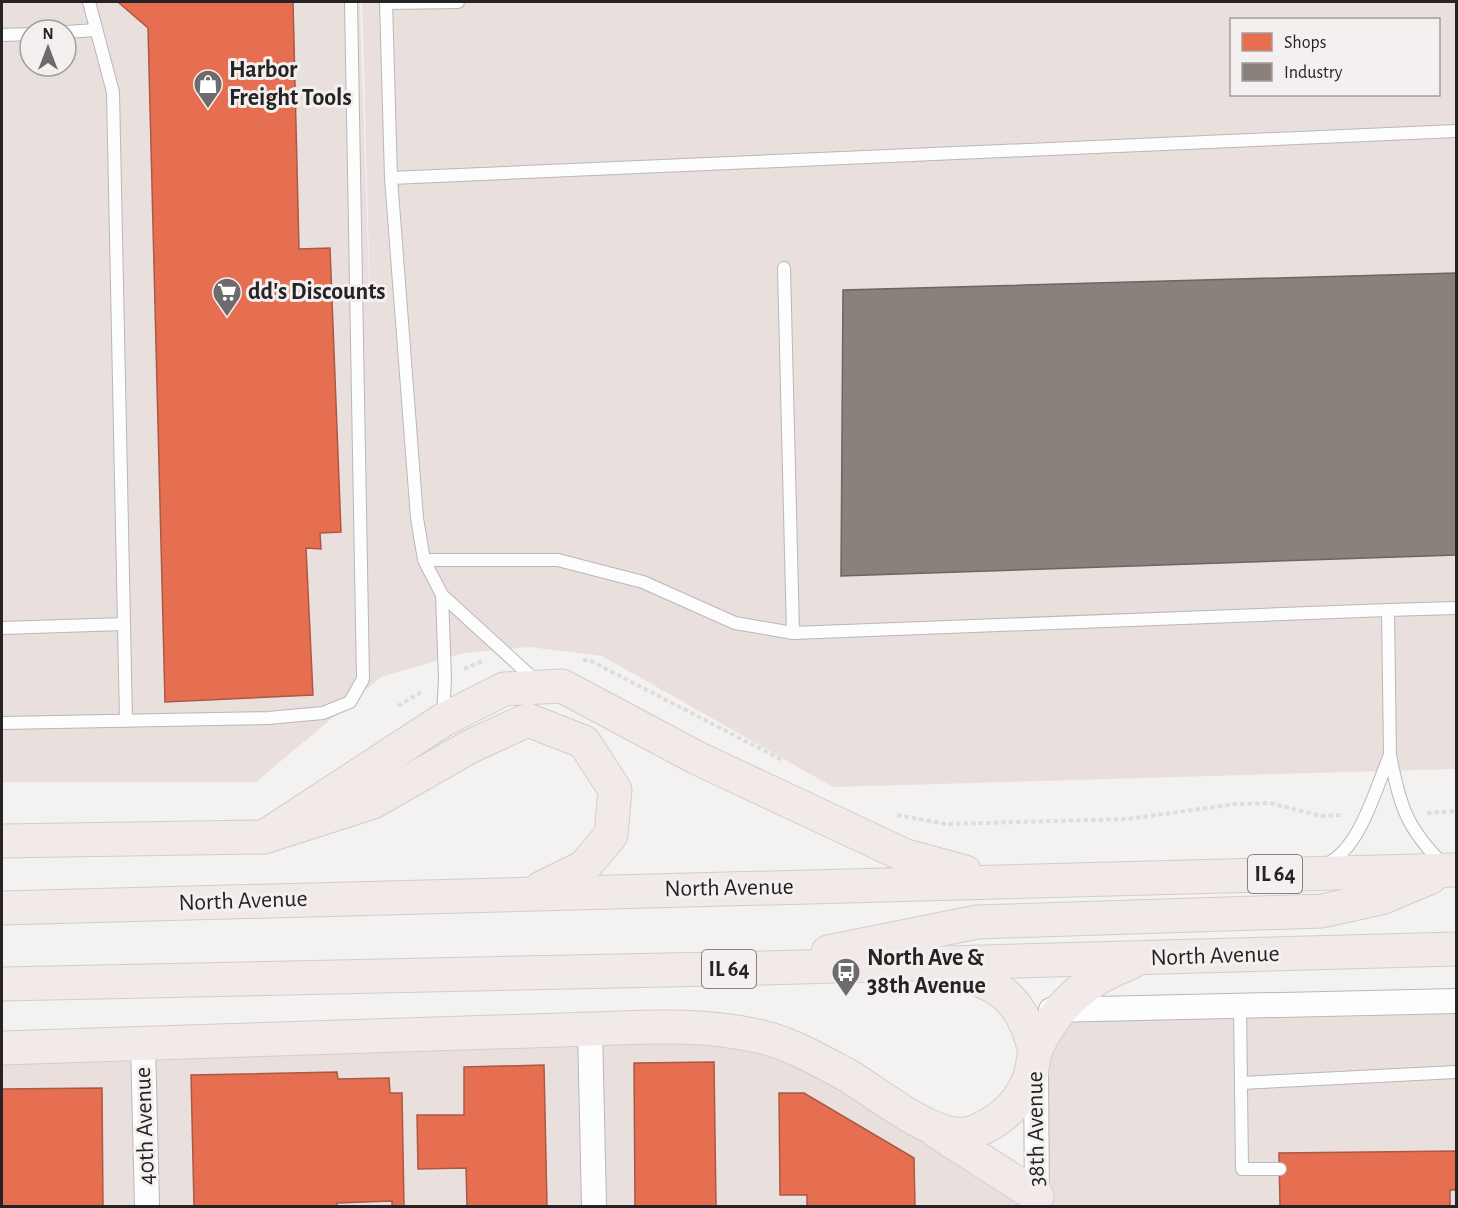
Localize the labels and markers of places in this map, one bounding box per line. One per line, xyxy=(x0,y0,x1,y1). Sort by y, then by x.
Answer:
place label: Harbor Freight Tools xyxy=(229,58,352,110)
shop icon: Harbor Freight Tools xyxy=(192,68,224,110)
supermarket icon: dd's Discounts xyxy=(211,276,243,318)
place label: dd's Discounts xyxy=(248,280,386,304)
place label: North Ave & 38th Avenue xyxy=(867,946,986,998)
bus stop icon: North Ave & 38th Avenue xyxy=(830,956,862,998)

